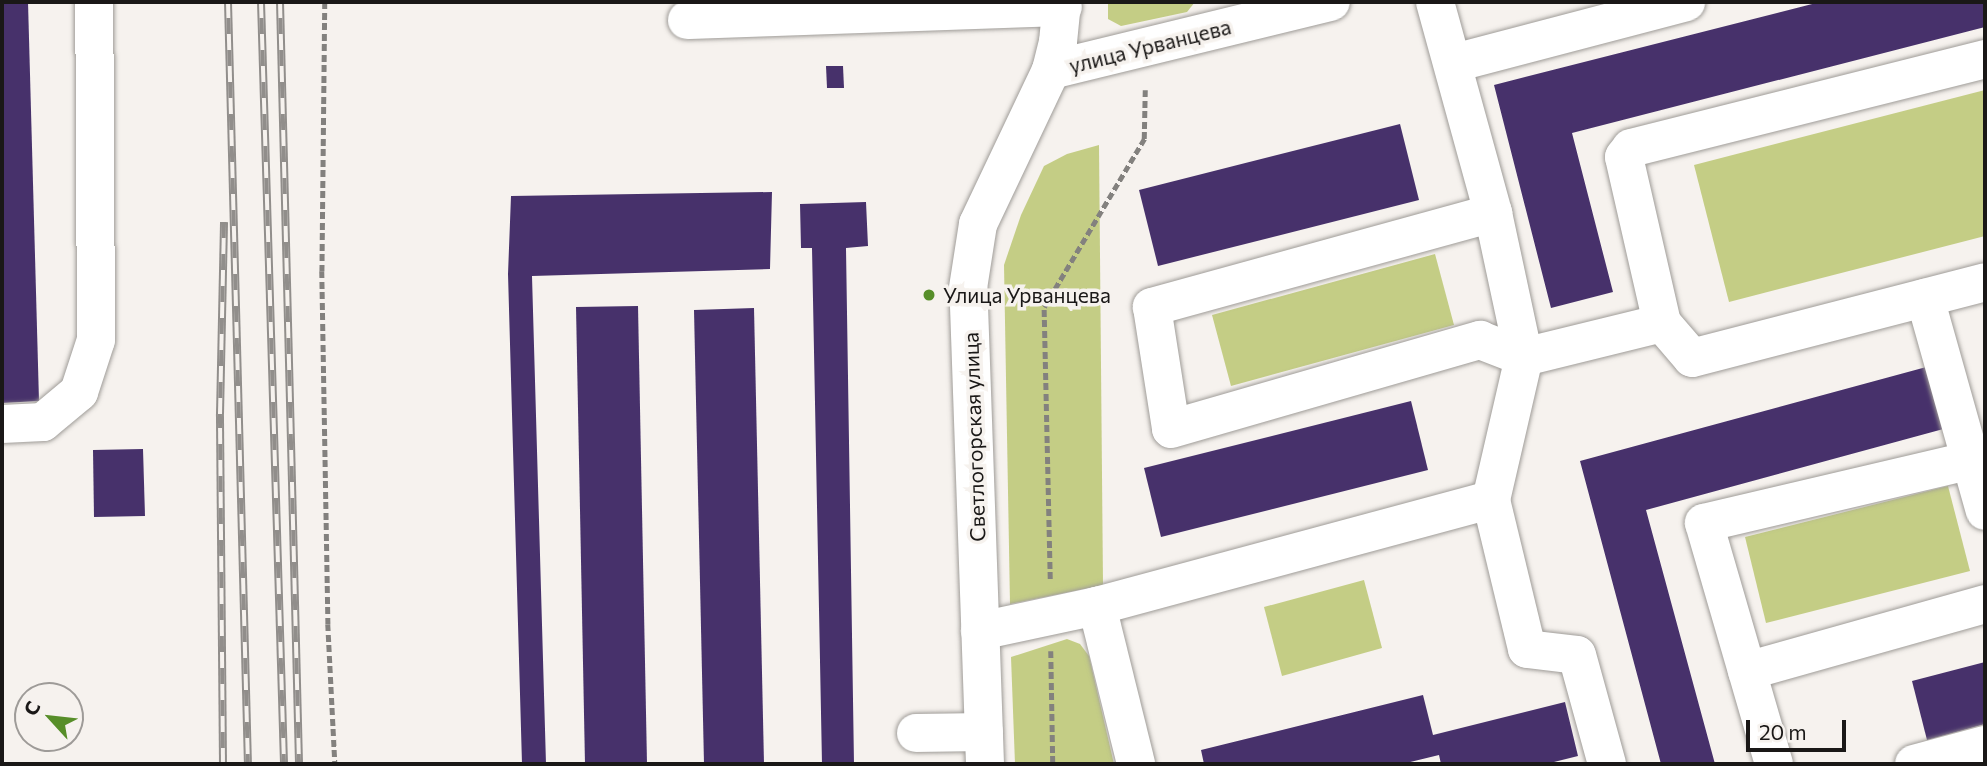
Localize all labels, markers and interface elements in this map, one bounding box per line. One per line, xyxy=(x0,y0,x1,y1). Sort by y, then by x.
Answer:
street label: улица Урванцева xyxy=(1066,14,1234,78)
place label: Улица Урванцева xyxy=(943,282,1111,308)
marker: Улица Урванцева xyxy=(921,287,937,303)
street label: Светлогорская улица xyxy=(958,332,990,542)
north arrow xyxy=(14,682,84,752)
text: С xyxy=(18,697,45,719)
scale bar xyxy=(1749,706,1849,750)
text: 20 m xyxy=(1759,719,1807,744)

